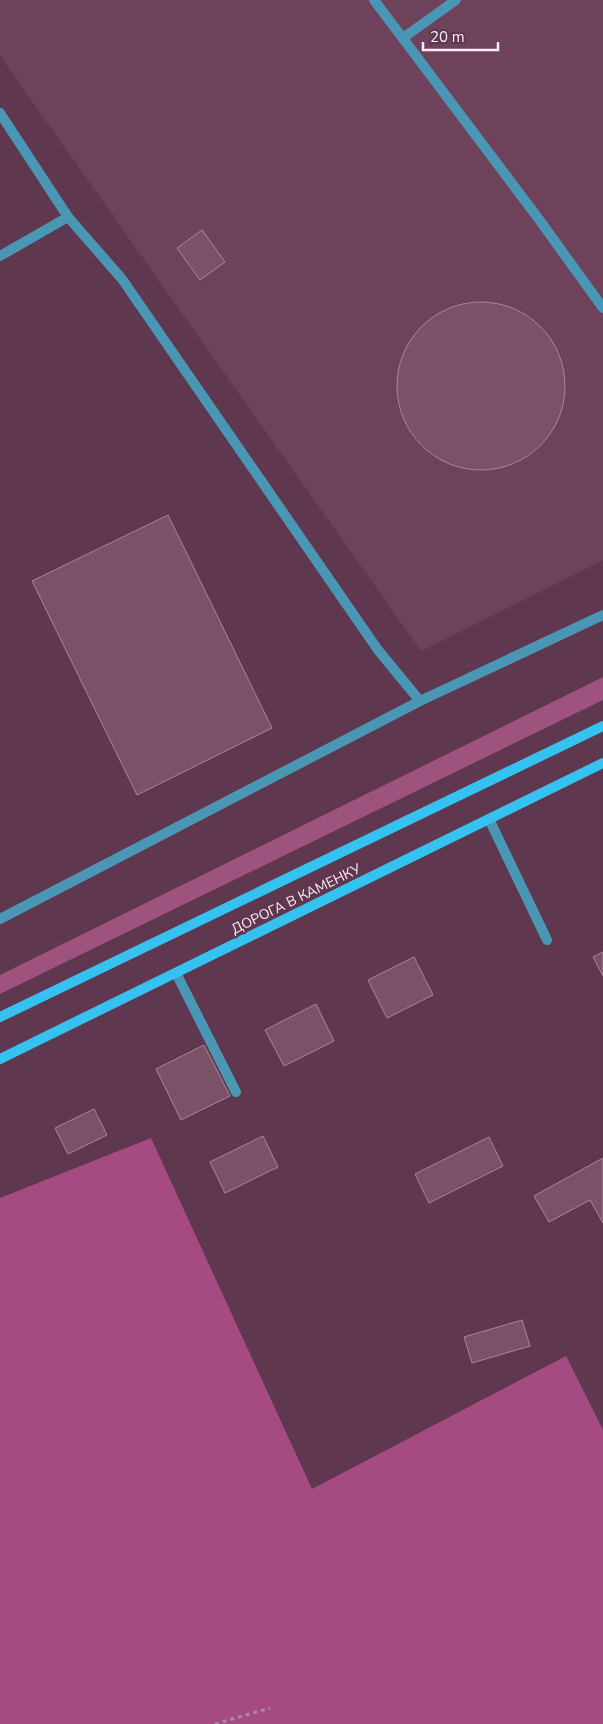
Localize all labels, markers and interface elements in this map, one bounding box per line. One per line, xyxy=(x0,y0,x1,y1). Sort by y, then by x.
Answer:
scale bar xyxy=(423,20,498,52)
text: 20 m xyxy=(430,27,465,47)
street label: ДОРОГА В КАМЕНКУ xyxy=(228,859,365,939)

